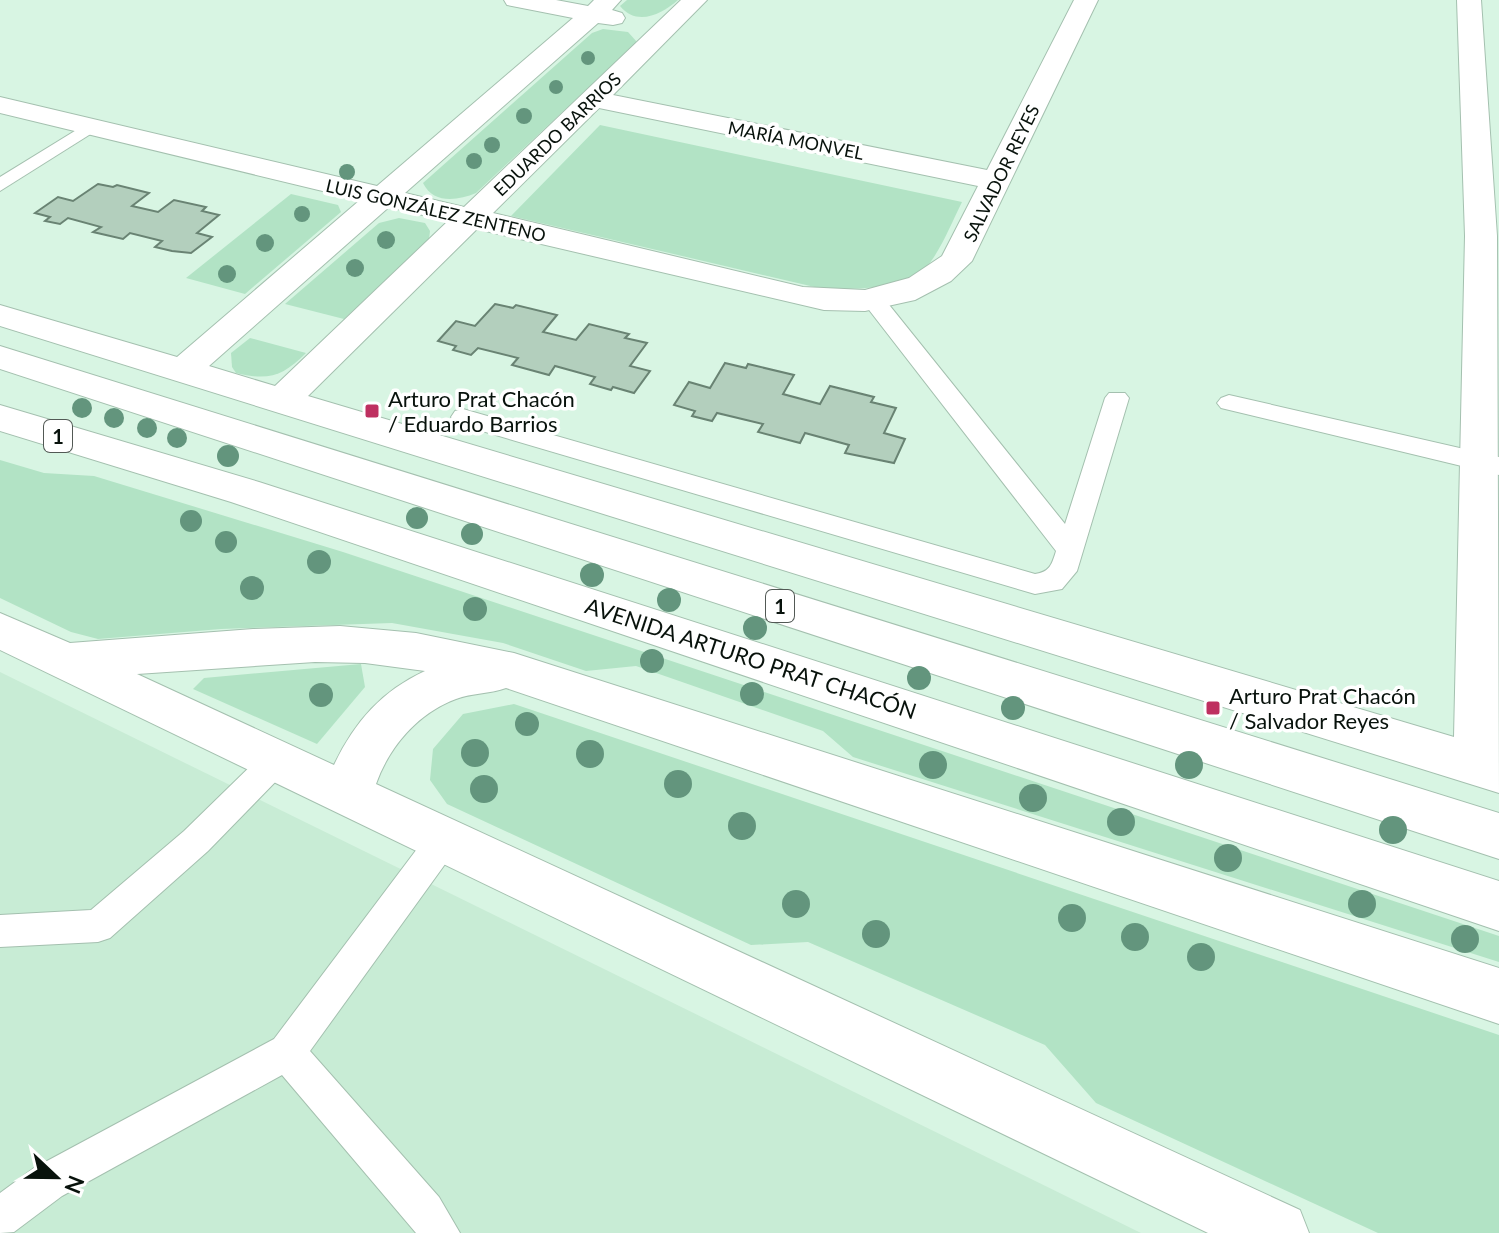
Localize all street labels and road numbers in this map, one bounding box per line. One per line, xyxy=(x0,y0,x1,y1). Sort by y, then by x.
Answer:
street label: EDUARDO BARRIOS xyxy=(489,68,625,200)
street label: SALVADOR REYES xyxy=(958,101,1044,245)
street label: MARÍA MONVEL xyxy=(726,116,866,164)
street label: LUIS GONZÁLEZ ZENTENO xyxy=(324,174,548,246)
road number: 1 xyxy=(44,420,72,452)
road number: 1 xyxy=(766,590,794,622)
street label: AVENIDA ARTURO PRAT CHACÓN xyxy=(582,592,920,724)

